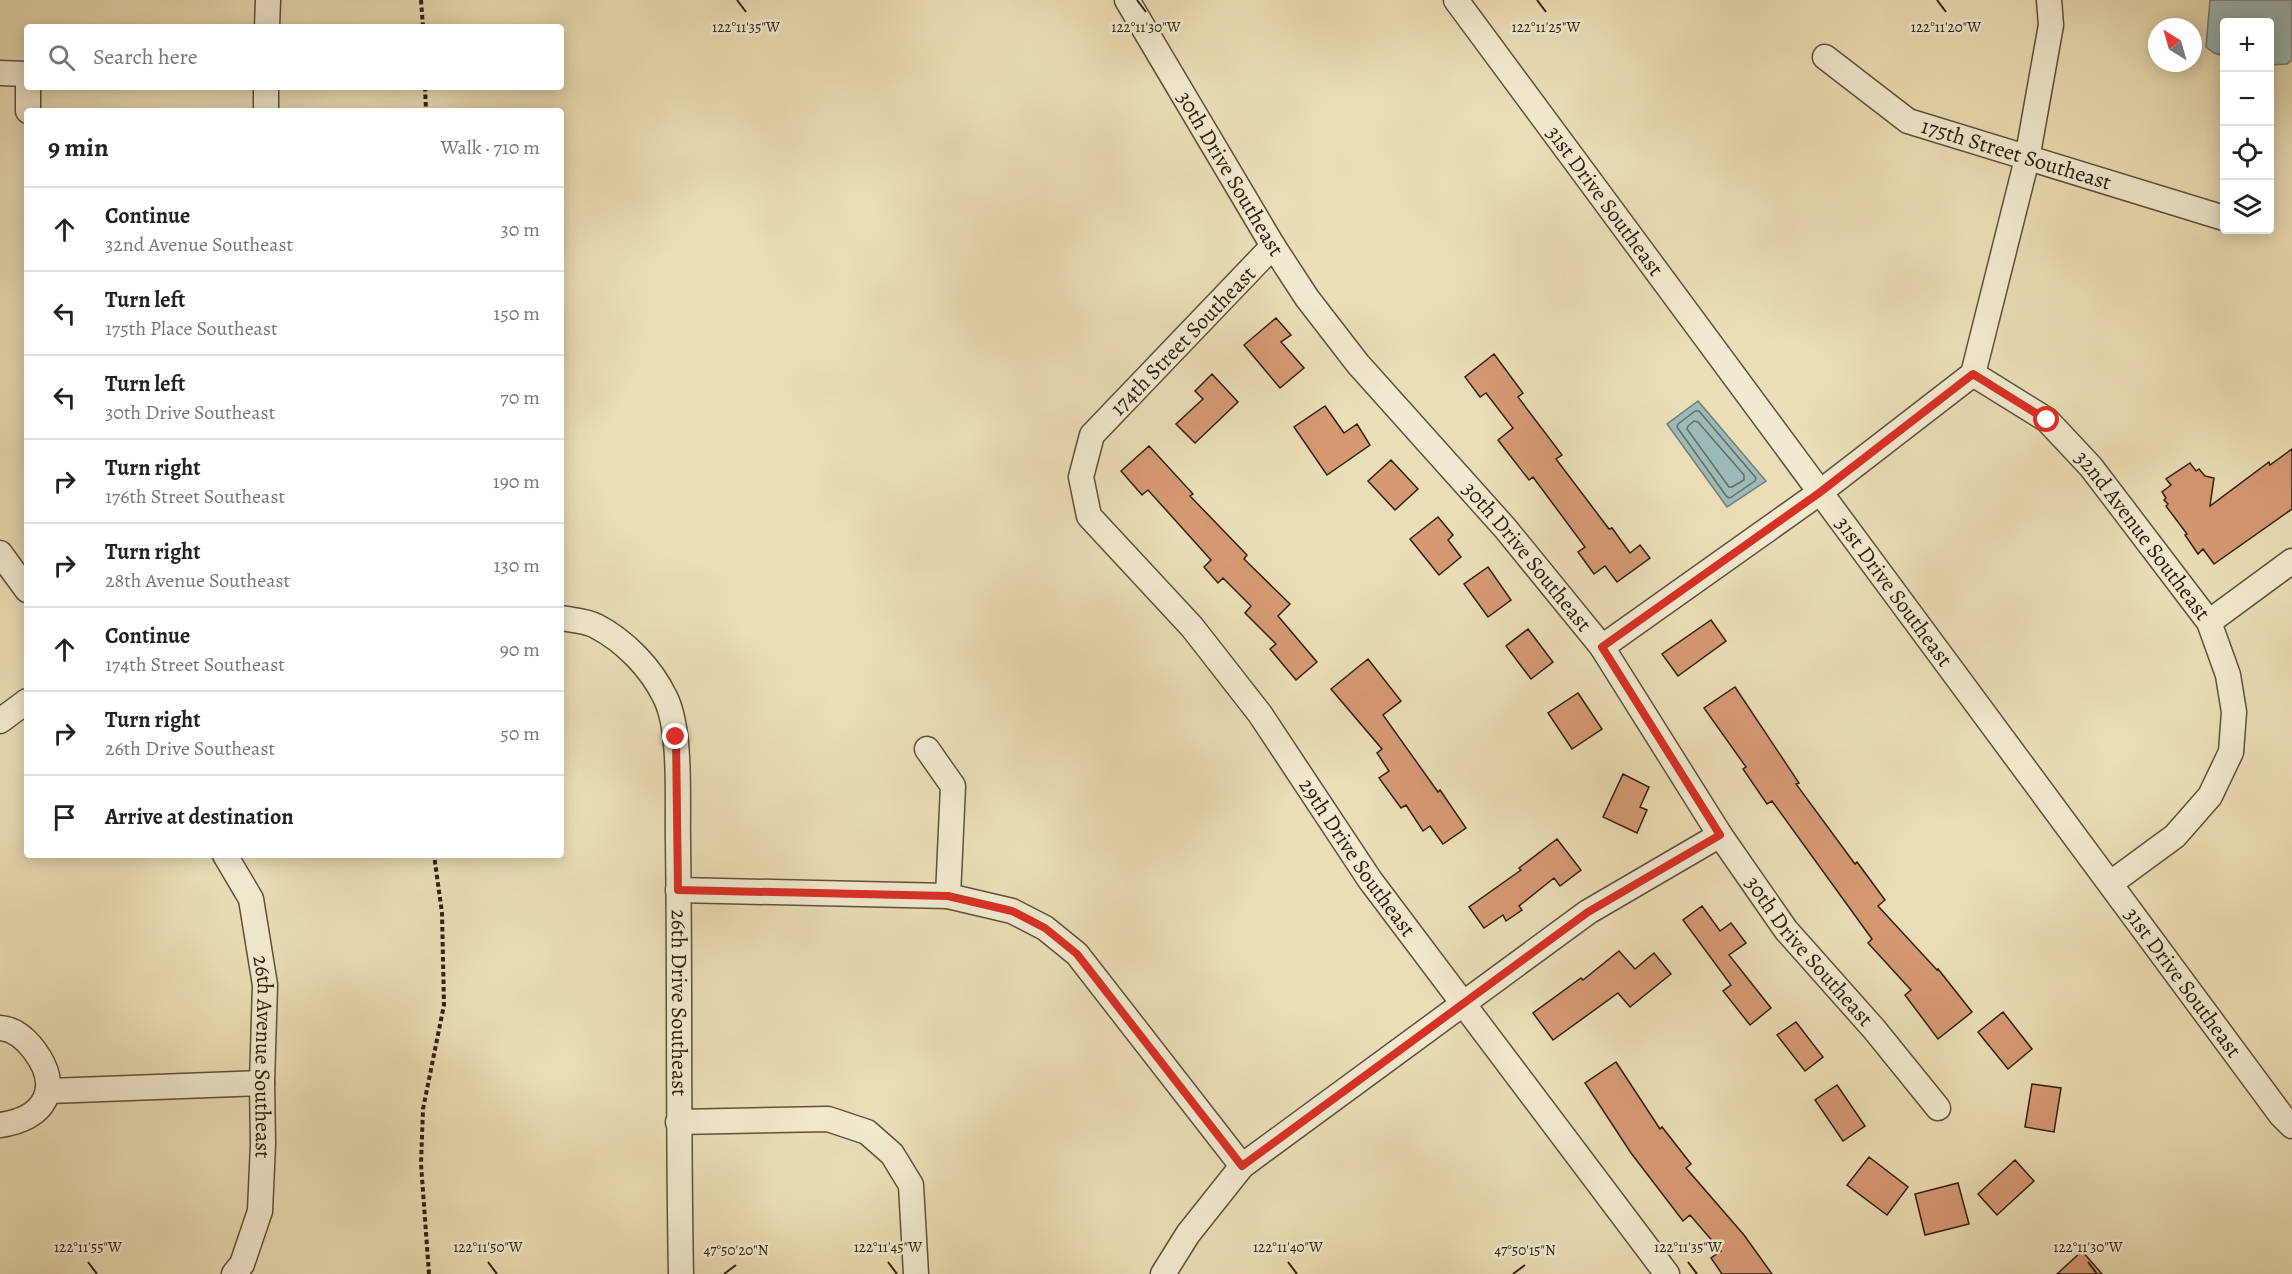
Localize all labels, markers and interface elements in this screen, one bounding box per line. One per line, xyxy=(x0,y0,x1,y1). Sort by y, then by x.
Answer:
text: 122°11'35"W xyxy=(712,17,780,37)
text: 122°11'30"W xyxy=(1111,17,1181,37)
text: 122°11'25"W xyxy=(1512,17,1580,37)
text: 122°11'20"W xyxy=(1911,17,1981,37)
north arrow xyxy=(2148,18,2202,72)
map controls xyxy=(2220,18,2274,234)
button: + xyxy=(2220,18,2274,72)
search box xyxy=(24,24,564,90)
icon: search xyxy=(45,41,78,74)
text: Search here xyxy=(93,42,198,72)
button: − xyxy=(2220,72,2274,126)
street label: 30th Drive Southeast xyxy=(1169,85,1291,262)
street label: 175th Street Southeast xyxy=(1917,111,2115,198)
street label: 31st Drive Southeast xyxy=(1539,120,1670,282)
button: locate xyxy=(2220,126,2274,180)
text: 9 min xyxy=(48,130,109,165)
text: Walk · 710 m xyxy=(440,134,540,161)
button: layers xyxy=(2220,180,2274,234)
text: Continue xyxy=(105,201,190,231)
icon: ahead xyxy=(48,213,81,246)
text: 30 m xyxy=(500,216,540,243)
text: 32nd Avenue Southeast xyxy=(105,231,293,258)
street label: 174th Street Southeast xyxy=(1103,259,1263,423)
text: Turn left xyxy=(105,285,185,315)
icon: left xyxy=(48,297,81,330)
text: 150 m xyxy=(493,300,540,327)
text: 175th Place Southeast xyxy=(105,315,278,342)
text: Turn left xyxy=(105,369,185,399)
icon: left xyxy=(48,381,81,414)
text: 70 m xyxy=(500,384,540,411)
text: 30th Drive Southeast xyxy=(105,399,275,426)
route start xyxy=(2033,406,2059,432)
street label: 32nd Avenue Southeast xyxy=(2068,444,2217,627)
text: Turn right xyxy=(105,453,201,483)
icon: right xyxy=(48,465,81,498)
text: 190 m xyxy=(493,468,540,495)
street label: 30th Drive Southeast xyxy=(1455,475,1599,638)
text: 176th Street Southeast xyxy=(105,483,285,510)
street label: 31st Drive Southeast xyxy=(1828,510,1959,673)
text: Turn right xyxy=(105,537,201,567)
icon: right xyxy=(48,549,81,582)
text: 130 m xyxy=(494,552,540,579)
text: 28th Avenue Southeast xyxy=(105,567,290,594)
text: Continue xyxy=(105,621,190,651)
icon: ahead xyxy=(48,633,81,666)
text: 90 m xyxy=(500,636,540,663)
text: 174th Street Southeast xyxy=(105,651,285,678)
text: Turn right xyxy=(105,705,201,735)
icon: right xyxy=(48,717,81,750)
text: 50 m xyxy=(500,720,540,747)
route end xyxy=(662,723,688,749)
text: 26th Drive Southeast xyxy=(105,735,275,762)
street label: 29th Drive Southeast xyxy=(1292,772,1423,943)
icon: arrive xyxy=(48,801,81,834)
text: Arrive at destination xyxy=(105,802,294,832)
street label: 30th Drive Southeast xyxy=(1738,870,1880,1033)
street label: 31st Drive Southeast xyxy=(2117,901,2249,1064)
street label: 26th Drive Southeast xyxy=(664,909,694,1096)
street label: 26th Avenue Southeast xyxy=(245,953,280,1159)
text: 122°11'55"W xyxy=(54,1237,122,1257)
text: 122°11'50"W xyxy=(453,1237,523,1257)
text: 122°11'45"W xyxy=(854,1237,922,1257)
text: 122°11'40"W xyxy=(1253,1237,1323,1257)
text: 122°11'35"W xyxy=(1654,1237,1722,1257)
text: 122°11'30"W xyxy=(2053,1237,2123,1257)
text: 47°50'20"N xyxy=(703,1240,769,1260)
text: 47°50'15"N xyxy=(1494,1240,1556,1260)

